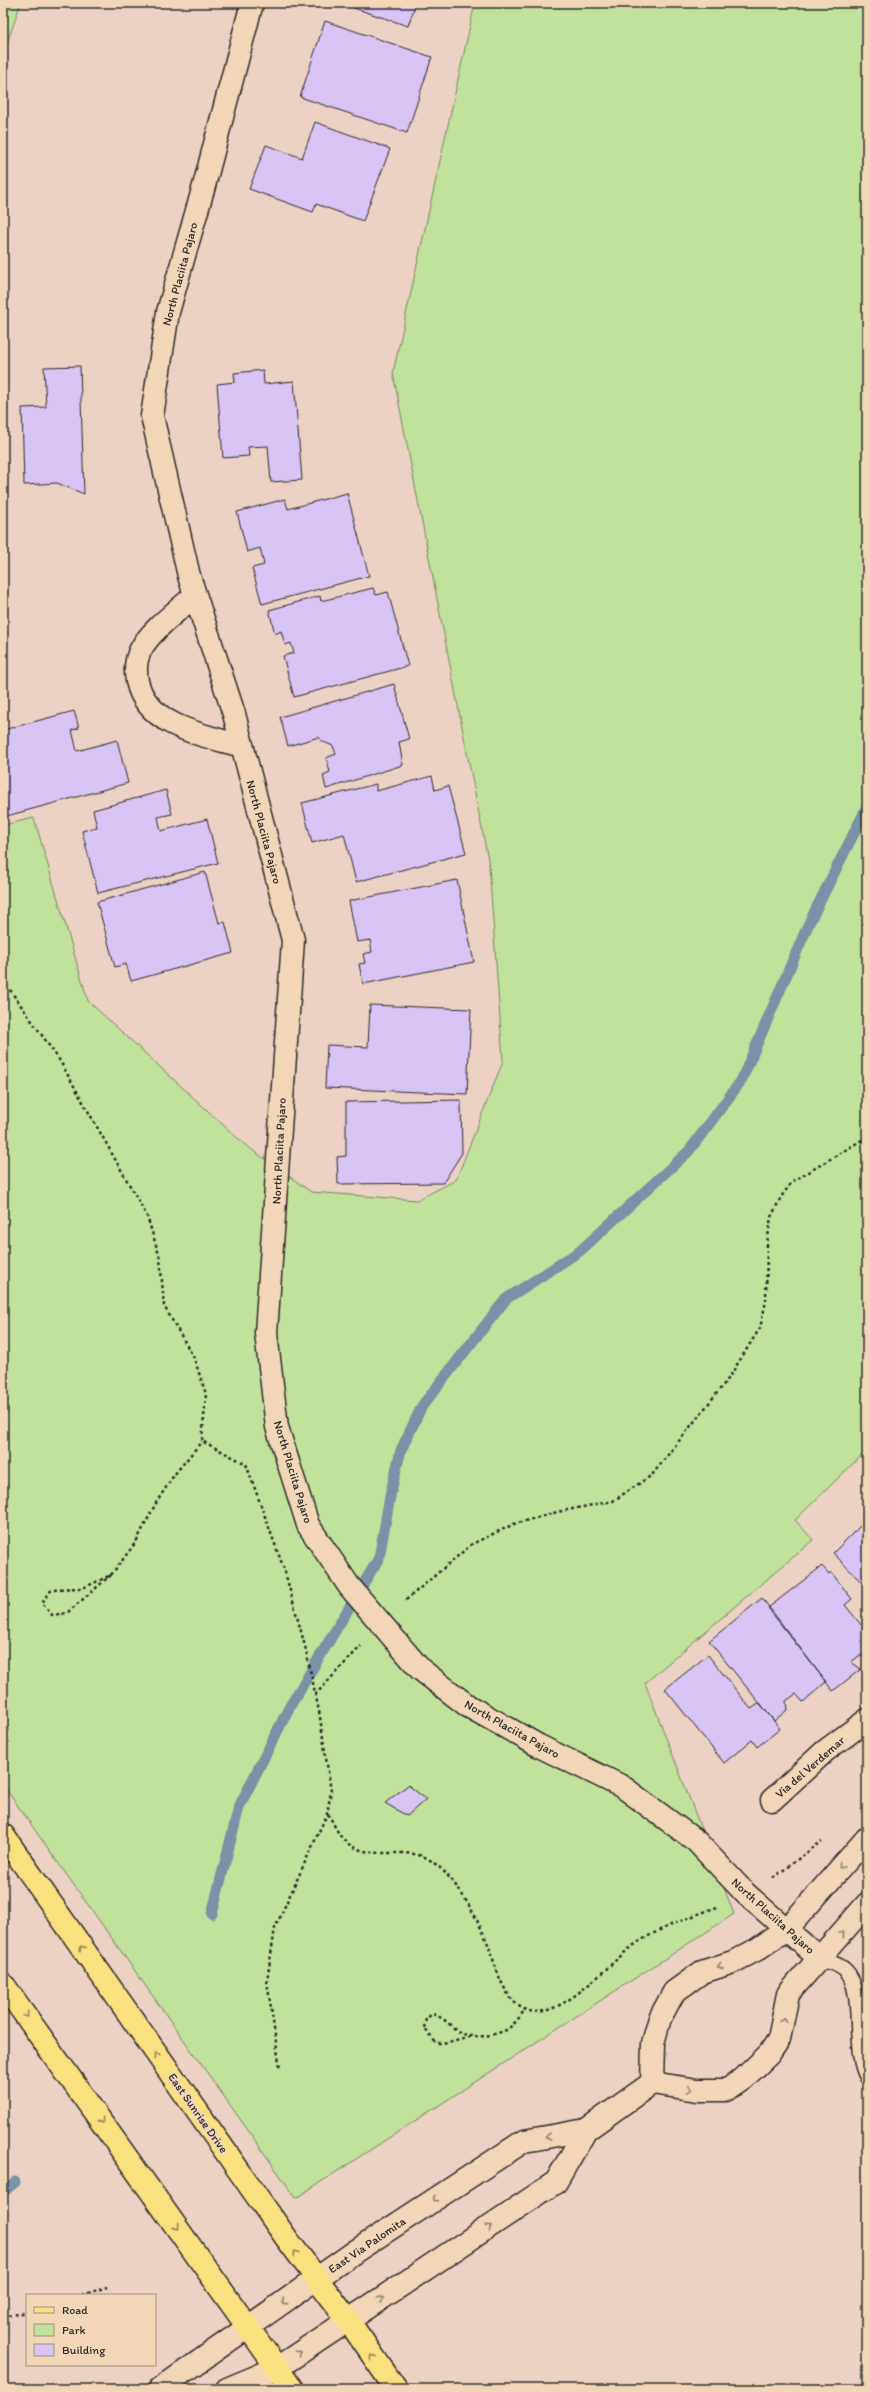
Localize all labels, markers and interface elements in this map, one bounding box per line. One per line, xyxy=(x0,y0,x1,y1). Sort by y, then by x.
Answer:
street label: North Placiita Pajaro xyxy=(159,221,201,327)
street label: North Placiita Pajaro xyxy=(243,779,285,885)
street label: North Placiita Pajaro xyxy=(269,1097,289,1205)
street label: North Placiita Pajaro xyxy=(271,1419,315,1525)
street label: North Placiita Pajaro xyxy=(462,1697,562,1761)
street label: Via del Verdemar xyxy=(772,1733,848,1801)
one-way arrow xyxy=(838,1862,845,1869)
street label: North Placiita Pajaro xyxy=(729,1875,817,1957)
one-way arrow xyxy=(837,1931,844,1938)
one-way arrow xyxy=(79,1945,87,1952)
one-way arrow xyxy=(717,1961,724,1970)
one-way arrow xyxy=(21,2011,28,2018)
one-way arrow xyxy=(778,2017,786,2023)
one-way arrow xyxy=(155,2052,162,2059)
street label: East Sunrise Drive xyxy=(165,2070,231,2156)
one-way arrow xyxy=(687,2084,693,2093)
one-way arrow xyxy=(96,2117,104,2124)
one-way arrow xyxy=(545,2132,551,2140)
one-way arrow xyxy=(433,2194,440,2201)
street label: East Via Palomita xyxy=(326,2213,409,2276)
one-way arrow xyxy=(172,2223,180,2230)
one-way arrow xyxy=(485,2224,492,2232)
one-way arrow xyxy=(294,2250,301,2257)
legend xyxy=(26,2294,156,2366)
one-way arrow xyxy=(377,2296,384,2304)
one-way arrow xyxy=(281,2297,288,2305)
text: Road xyxy=(62,2303,88,2317)
text: Park xyxy=(62,2323,86,2337)
text: Building xyxy=(62,2343,106,2357)
one-way arrow xyxy=(295,2351,302,2358)
one-way arrow xyxy=(371,2355,378,2362)

